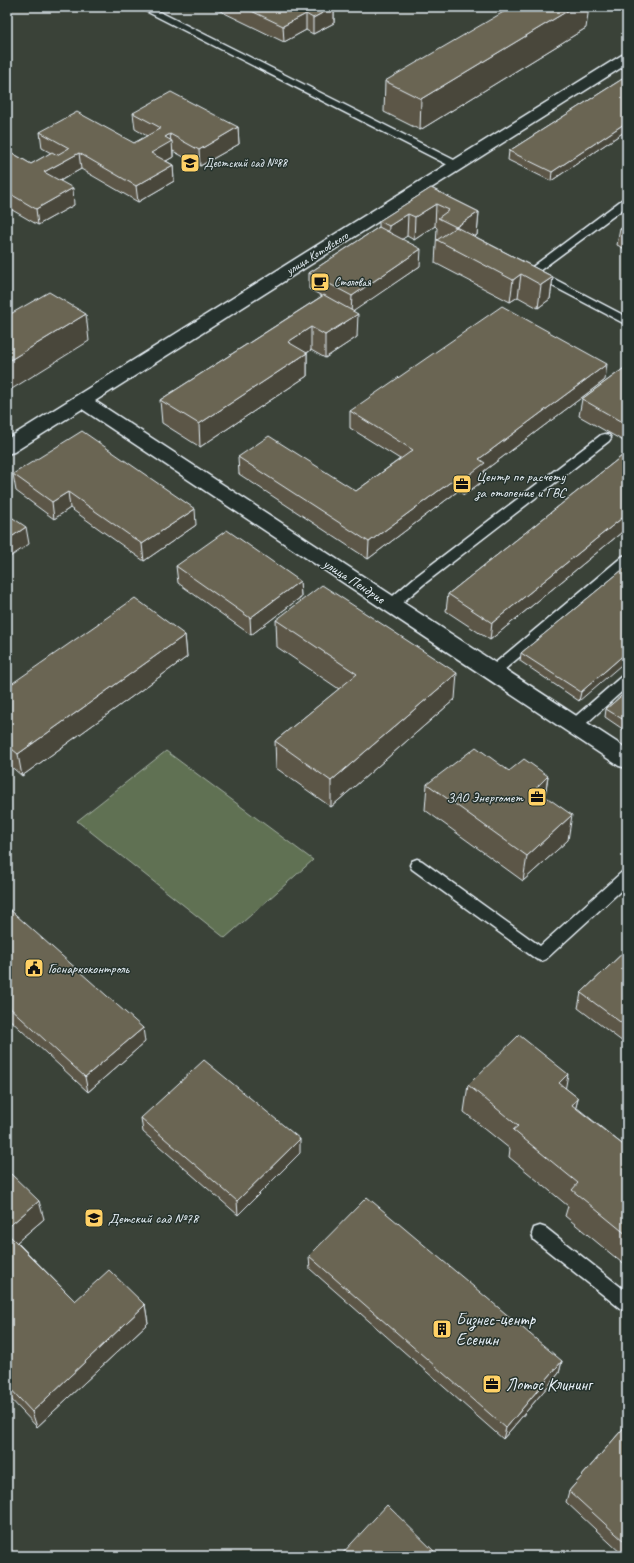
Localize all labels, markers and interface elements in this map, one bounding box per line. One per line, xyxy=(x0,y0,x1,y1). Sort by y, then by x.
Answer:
school or university icon: Дестский сад №88 xyxy=(179,152,201,174)
place label: Дестский сад №88 xyxy=(204,155,289,171)
street label: улица Котовского xyxy=(282,227,352,279)
cafe icon: Столовая xyxy=(309,271,331,293)
place label: Столовая xyxy=(334,274,371,290)
place label: Центр по расчету за отопение и ГВС xyxy=(474,468,568,501)
office icon: Центр по расчету за отопение и ГВС xyxy=(451,473,473,495)
street label: улица Пендрие xyxy=(319,554,389,608)
office icon: ЗАО Энергомет xyxy=(526,786,548,808)
place label: ЗАО Энергомет xyxy=(447,789,524,806)
public building icon: Госнаркоконтроль xyxy=(23,957,45,979)
place label: Госнаркоконтроль xyxy=(48,960,131,977)
school or university icon: Детский сад №78 xyxy=(83,1207,105,1229)
place label: Детский сад №78 xyxy=(108,1210,200,1227)
place label: Бизнес-центр Есенин xyxy=(456,1309,537,1350)
building icon: Бизнес-центр Есенин xyxy=(431,1318,453,1340)
office icon: Лотос Клининг xyxy=(481,1373,503,1395)
place label: Лотос Клининг xyxy=(506,1374,594,1395)

